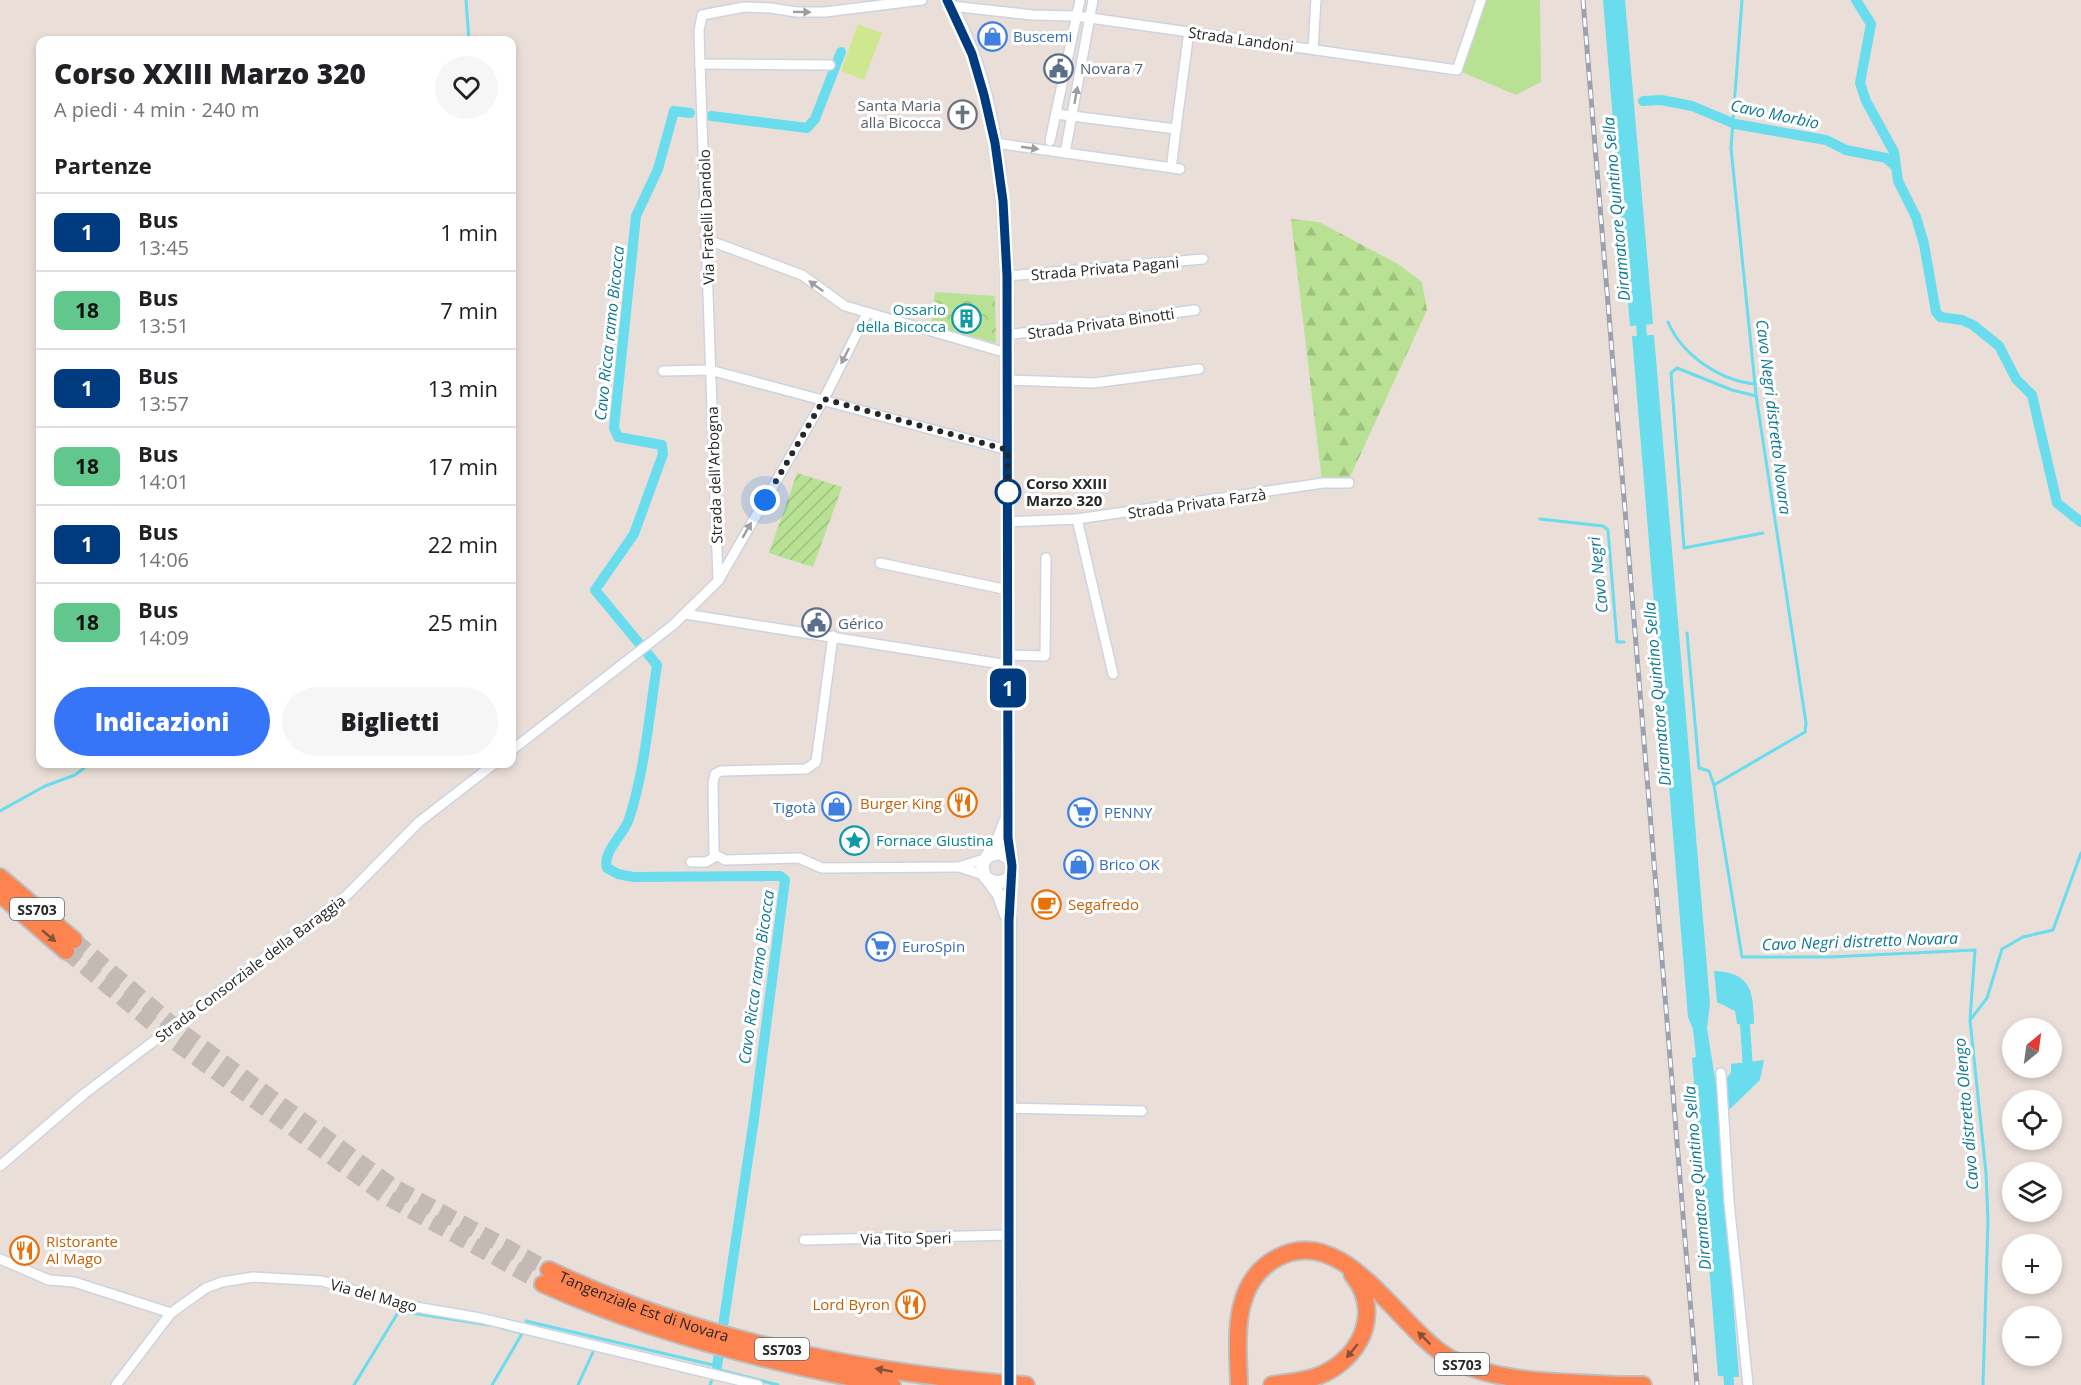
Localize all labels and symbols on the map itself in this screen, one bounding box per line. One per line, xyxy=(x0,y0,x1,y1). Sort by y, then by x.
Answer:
one-way arrow xyxy=(792,7,811,17)
shop icon: Buscemi xyxy=(976,20,1008,52)
street label: Strada Landoni xyxy=(1187,22,1295,56)
place label: Buscemi xyxy=(1013,26,1072,46)
public building icon: Novara 7 xyxy=(1043,52,1075,84)
place label: Novara 7 xyxy=(1080,58,1143,78)
one-way arrow xyxy=(1071,86,1080,105)
water label: Cavo Morbio xyxy=(1729,94,1821,134)
place label: Santa Maria alla Bicocca xyxy=(858,95,941,132)
church icon: Santa Maria alla Bicocca xyxy=(946,98,978,130)
water label: Diramatore Quintino Sella xyxy=(1597,116,1635,302)
one-way arrow xyxy=(1021,143,1040,152)
street label: Via Fratelli Dandolo xyxy=(694,149,718,285)
water label: Cavo Ricca ramo Bicocca xyxy=(589,244,629,422)
street label: Strada Privata Pagani xyxy=(1030,252,1180,284)
one-way arrow xyxy=(809,280,825,292)
place label: Ossario della Bicocca xyxy=(856,299,946,336)
building icon: Ossario della Bicocca xyxy=(951,302,983,334)
street label: Strada Privata Binotti xyxy=(1026,303,1176,343)
water label: Cavo Negri distretto Novara xyxy=(1751,318,1797,516)
one-way arrow xyxy=(841,347,851,365)
street label: Strada dell'Arbogna xyxy=(702,406,726,544)
place label: Corso XXIII Marzo 320 xyxy=(1026,473,1107,510)
marker: Corso XXIII Marzo 320 xyxy=(995,479,1021,505)
street label: Strada Privata Farzà xyxy=(1127,483,1267,523)
your location xyxy=(750,485,780,515)
one-way arrow xyxy=(742,521,752,538)
water label: Cavo Negri xyxy=(1583,535,1613,614)
water label: Diramatore Quintino Sella xyxy=(1638,601,1676,787)
public building icon: Gérico xyxy=(801,607,833,639)
place label: Gérico xyxy=(838,613,883,633)
line badge: 1 xyxy=(988,668,1028,708)
restaurant icon: Burger King xyxy=(947,787,979,819)
shop icon: Tigotà xyxy=(821,791,853,823)
place label: Burger King xyxy=(860,793,942,813)
supermarket icon: PENNY xyxy=(1067,796,1099,828)
place label: Tigotà xyxy=(773,797,816,817)
place label: PENNY xyxy=(1104,802,1153,822)
place icon: Fornace Giustina xyxy=(839,824,871,856)
place label: Fornace Giustina xyxy=(876,830,994,850)
shop icon: Brico OK xyxy=(1062,848,1094,880)
place label: Brico OK xyxy=(1099,854,1160,874)
water label: Cavo Ricca ramo Bicocca xyxy=(733,888,779,1066)
cafe icon: Segafredo xyxy=(1031,888,1063,920)
street label: Strada Consorziale della Baraggia xyxy=(151,890,349,1046)
place label: Segafredo xyxy=(1068,894,1139,914)
road number: SS703 xyxy=(10,898,64,920)
water label: Cavo Negri distretto Novara xyxy=(1761,927,1959,955)
one-way arrow xyxy=(41,929,56,942)
supermarket icon: EuroSpin xyxy=(865,930,897,962)
place label: EuroSpin xyxy=(902,936,965,956)
north arrow xyxy=(2002,1018,2062,1078)
water label: Cavo distretto Olengo xyxy=(1948,1037,1984,1191)
water label: Diramatore Quintino Sella xyxy=(1678,1085,1716,1271)
street label: Via Tito Speri xyxy=(860,1227,952,1249)
place label: Ristorante Al Mago xyxy=(46,1231,118,1268)
restaurant icon: Ristorante Al Mago xyxy=(9,1234,41,1266)
street label: Tangenziale Est di Novara xyxy=(556,1266,731,1346)
street label: Via del Mago xyxy=(328,1274,420,1316)
restaurant icon: Lord Byron xyxy=(895,1288,927,1320)
place label: Lord Byron xyxy=(812,1294,890,1314)
one-way arrow xyxy=(1417,1331,1431,1345)
road number: SS703 xyxy=(755,1338,809,1360)
one-way arrow xyxy=(1346,1343,1359,1359)
road number: SS703 xyxy=(1435,1353,1489,1375)
one-way arrow xyxy=(875,1365,894,1374)

